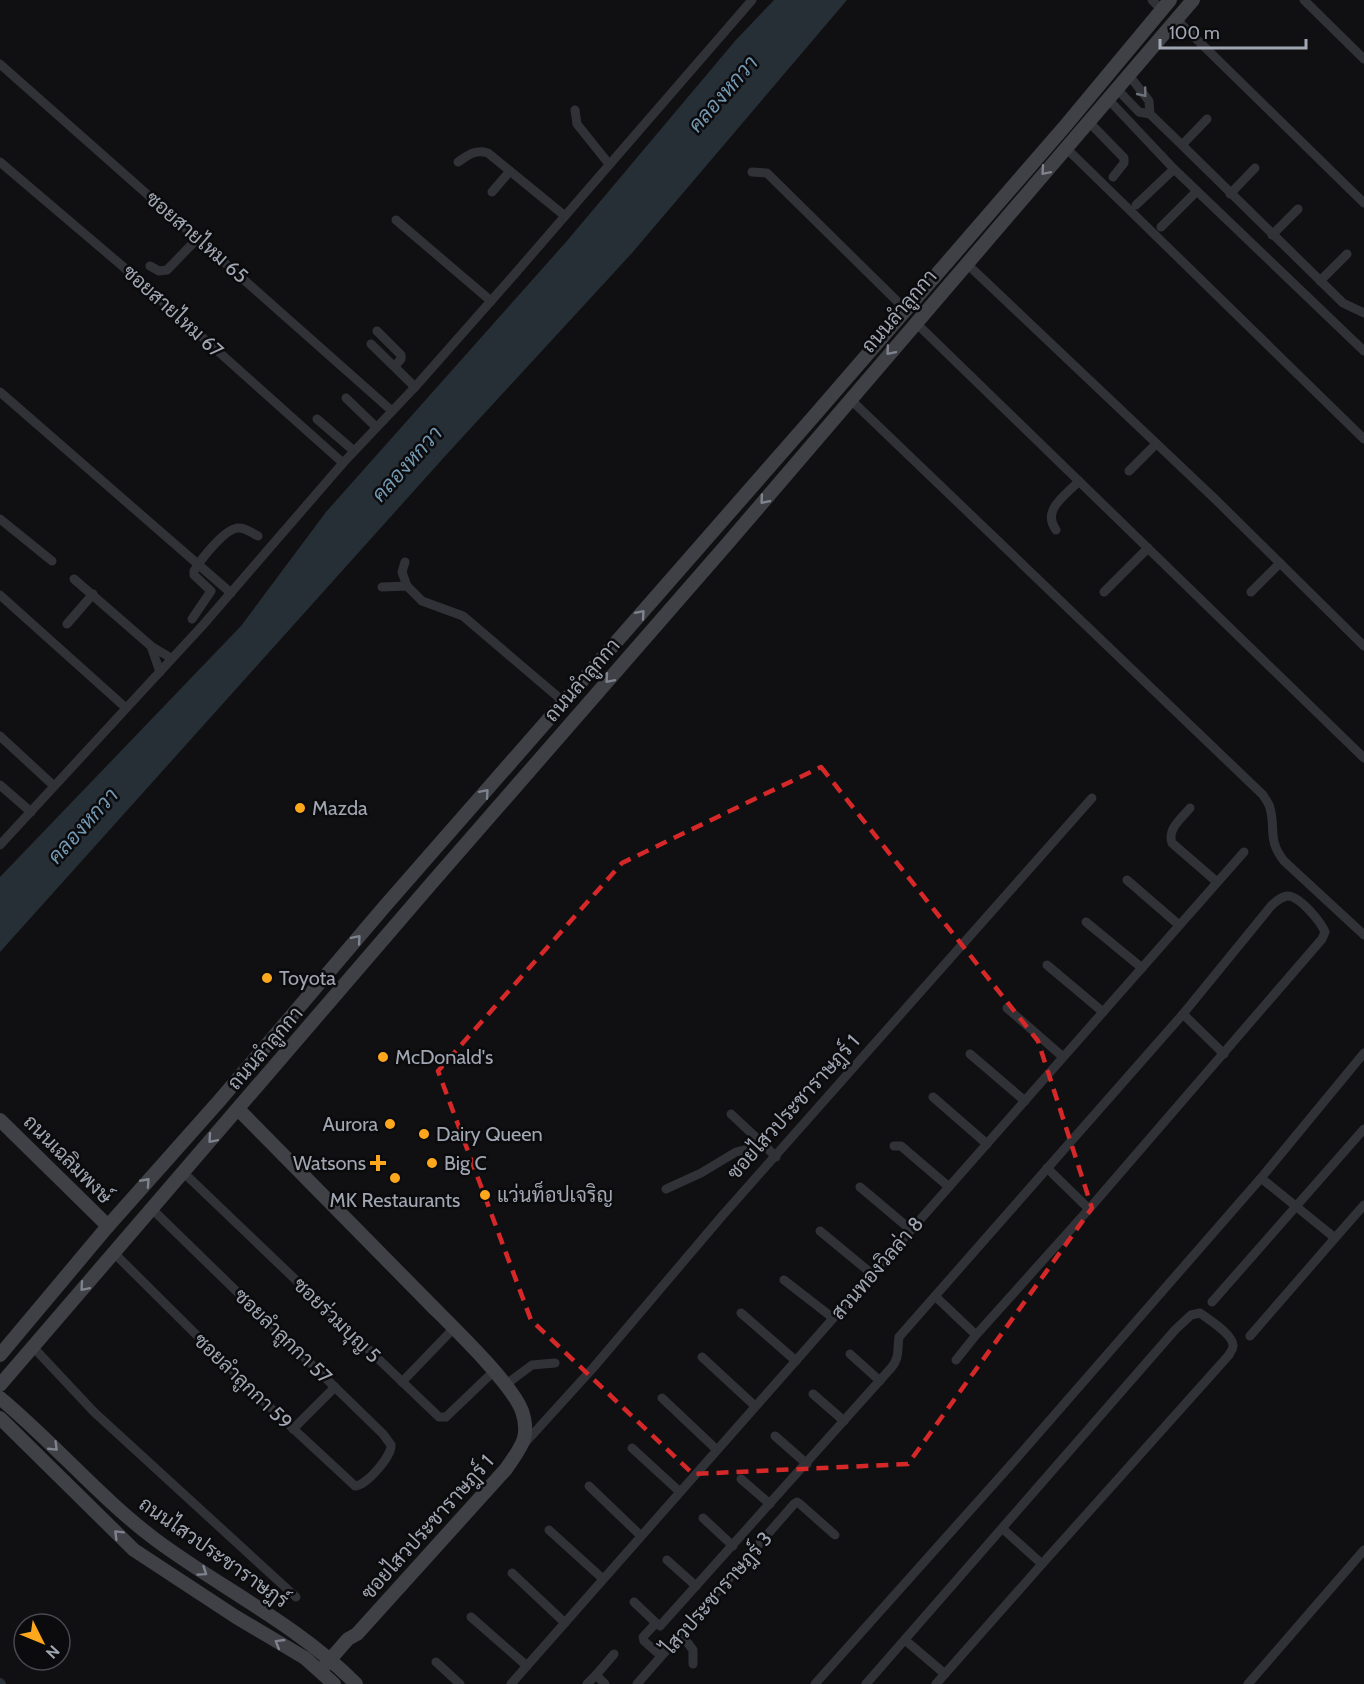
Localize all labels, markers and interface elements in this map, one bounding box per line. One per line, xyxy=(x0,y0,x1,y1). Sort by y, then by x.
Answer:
scale bar xyxy=(1160,12,1306,50)
text: 100 m xyxy=(1169,22,1220,44)
water label: คลองหกวา xyxy=(683,50,763,137)
one-way arrow xyxy=(1135,86,1146,97)
one-way arrow xyxy=(1041,164,1052,175)
street label: ซอยสายไหม 65 xyxy=(141,185,254,288)
street label: ซอยสายไหม 67 xyxy=(118,259,229,362)
street label: ถนนลำลูกกา xyxy=(856,264,944,360)
one-way arrow xyxy=(887,344,898,355)
water label: คลองหกวา xyxy=(366,421,447,507)
one-way arrow xyxy=(760,493,771,504)
one-way arrow xyxy=(634,610,645,621)
street label: ถนนลำลูกกา xyxy=(539,633,627,729)
one-way arrow xyxy=(605,672,616,683)
water label: คลองหกวา xyxy=(42,783,123,869)
one-way arrow xyxy=(478,789,489,799)
place label: Mazda xyxy=(312,796,368,820)
marker: Mazda xyxy=(293,801,307,815)
one-way arrow xyxy=(349,935,360,946)
place label: Toyota xyxy=(279,966,336,990)
marker: Toyota xyxy=(260,971,274,985)
street label: ถนนลำลูกกา xyxy=(222,1001,310,1097)
street label: ซอยไสวประชาราษฎร์ 1 xyxy=(720,1028,866,1186)
place label: McDonald's xyxy=(395,1045,493,1069)
marker: McDonald's xyxy=(376,1050,390,1064)
street label: ถนนเฉลิมพงษ์ xyxy=(19,1108,119,1209)
place label: Aurora xyxy=(323,1112,378,1136)
marker: Aurora xyxy=(383,1117,397,1131)
place label: Dairy Queen xyxy=(436,1122,543,1146)
marker: Dairy Queen xyxy=(417,1127,431,1141)
one-way arrow xyxy=(208,1132,219,1143)
place label: Watsons xyxy=(293,1151,366,1175)
place label: Big C xyxy=(444,1151,487,1175)
marker: Watsons xyxy=(371,1156,385,1170)
marker: Big C xyxy=(425,1156,439,1170)
marker: MK Restaurants xyxy=(388,1171,402,1185)
one-way arrow xyxy=(139,1178,150,1189)
place label: แว่นท็อปเจริญ xyxy=(497,1180,613,1207)
place label: MK Restaurants xyxy=(330,1188,460,1212)
marker: แว่นท็อปเจริญ xyxy=(478,1188,492,1202)
street label: สวนทองวิลล่า 8 xyxy=(826,1212,928,1324)
street label: ซอยร่วมบุญ 5 xyxy=(287,1272,386,1369)
one-way arrow xyxy=(81,1280,92,1291)
street label: ซอยลำลูกกา 57 xyxy=(227,1283,337,1391)
street label: ซอยลำลูกกา 59 xyxy=(187,1328,297,1436)
one-way arrow xyxy=(47,1440,58,1451)
street label: ซอยไสวประชาราษฎร์ 1 xyxy=(354,1448,500,1606)
street label: ถนนไสวประชาราษฎร์ xyxy=(134,1490,294,1614)
street label: ไสวประชาราษฎร์ 3 xyxy=(654,1525,778,1662)
one-way arrow xyxy=(114,1531,125,1542)
one-way arrow xyxy=(196,1565,207,1576)
north arrow xyxy=(12,1612,72,1672)
one-way arrow xyxy=(275,1638,285,1650)
text: N xyxy=(42,1641,63,1663)

